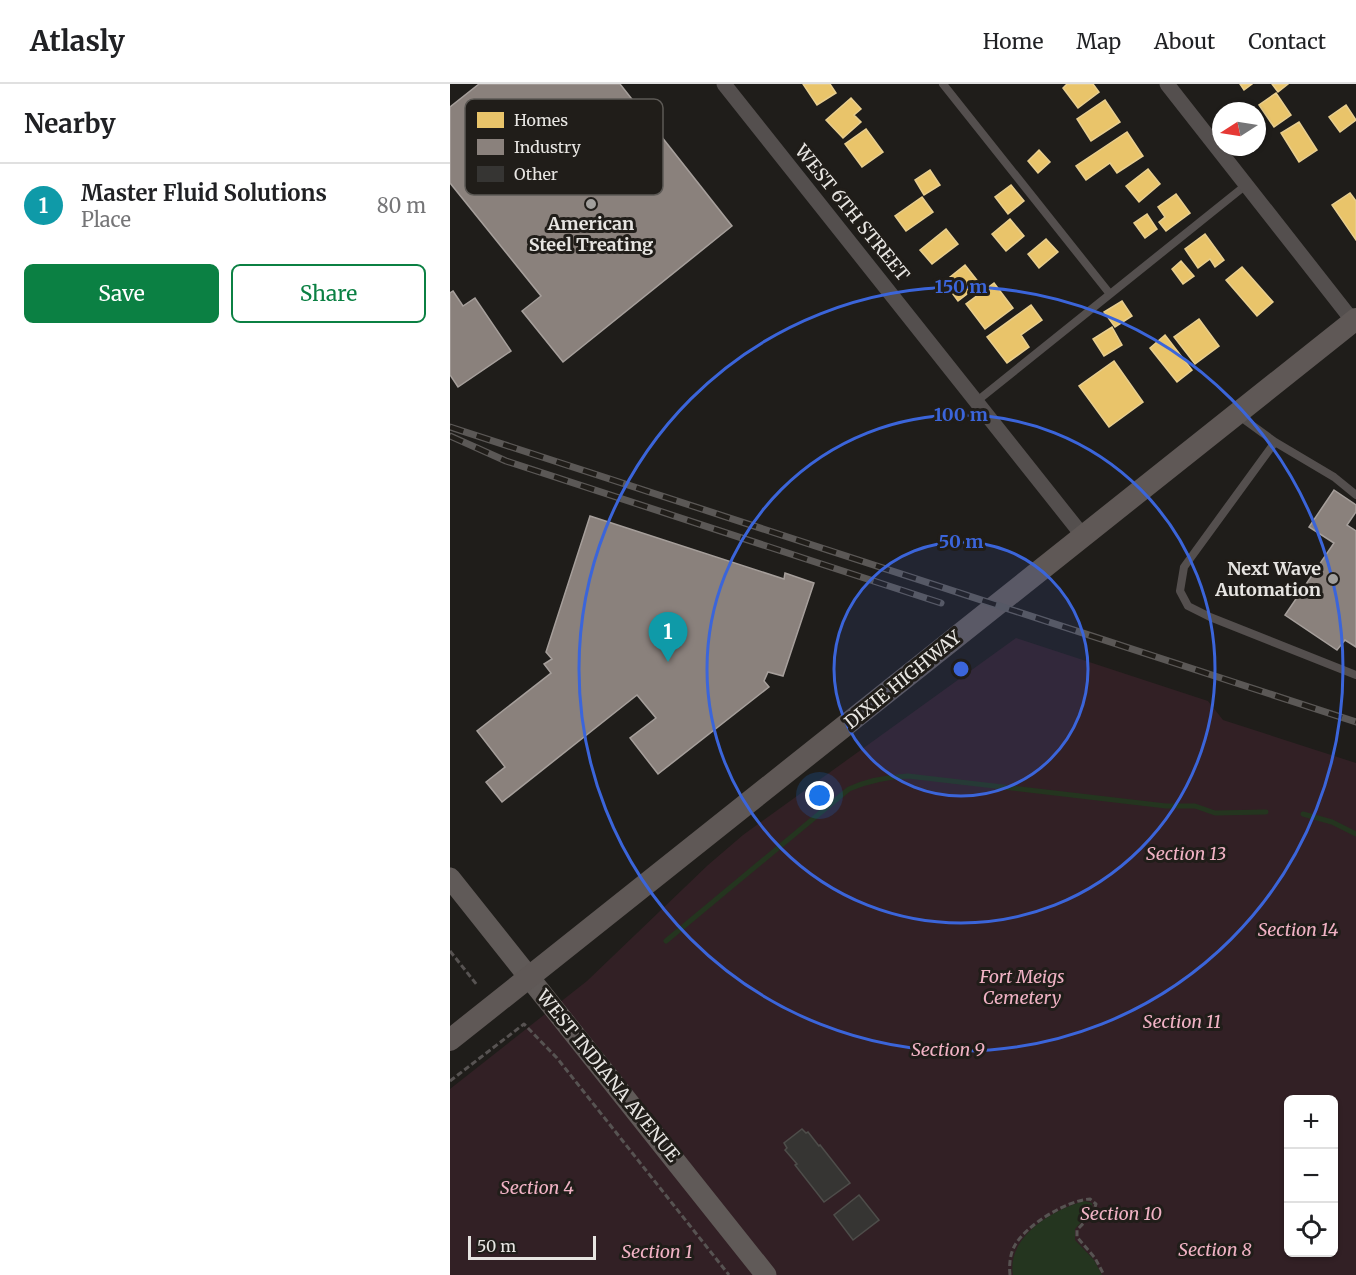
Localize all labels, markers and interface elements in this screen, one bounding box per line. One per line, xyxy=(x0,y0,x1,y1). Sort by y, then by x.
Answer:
text: Atlasly xyxy=(30,23,125,59)
text: Home xyxy=(983,28,1043,55)
text: Map xyxy=(1076,28,1121,55)
text: About xyxy=(1154,28,1215,55)
text: Contact xyxy=(1248,28,1326,55)
legend xyxy=(465,99,663,195)
north arrow xyxy=(1212,102,1266,156)
text: Nearby xyxy=(24,107,116,140)
text: Homes xyxy=(514,110,568,130)
text: Industry xyxy=(514,137,582,157)
street label: WEST 6TH STREET xyxy=(790,139,915,286)
text: Other xyxy=(514,164,558,184)
text: Master Fluid Solutions xyxy=(81,179,327,207)
text: 1 xyxy=(39,193,48,218)
text: 80 m xyxy=(377,193,426,218)
marker: American Steel Treating xyxy=(584,197,598,211)
text: Place xyxy=(81,207,131,232)
place label: American Steel Treating xyxy=(529,212,653,256)
button: Save xyxy=(24,264,219,323)
button: Share xyxy=(231,264,426,323)
text: 150 m xyxy=(935,275,987,298)
text: 100 m xyxy=(934,403,988,426)
text: 50 m xyxy=(939,530,983,553)
place label: Next Wave Automation xyxy=(1214,557,1321,601)
marker: Next Wave Automation xyxy=(1326,572,1340,586)
pin: 1 xyxy=(648,612,688,662)
street label: DIXIE HIGHWAY xyxy=(840,625,966,734)
centre of rings xyxy=(951,659,971,679)
your location xyxy=(805,781,834,810)
park label: Section 13 xyxy=(1146,842,1226,865)
park label: Section 14 xyxy=(1258,918,1339,941)
park label: Fort Meigs Cemetery xyxy=(979,965,1064,1009)
street label: WEST INDIANA AVENUE xyxy=(531,984,685,1167)
park label: Section 11 xyxy=(1143,1010,1221,1033)
park label: Section 9 xyxy=(911,1038,985,1061)
map controls xyxy=(1284,1095,1338,1257)
button: + xyxy=(1284,1095,1338,1149)
button: − xyxy=(1284,1149,1338,1203)
park label: Section 4 xyxy=(500,1176,574,1199)
park label: Section 10 xyxy=(1080,1202,1162,1225)
button: locate xyxy=(1284,1203,1338,1257)
scale bar xyxy=(468,1233,596,1260)
text: 50 m xyxy=(477,1236,516,1256)
park label: Section 8 xyxy=(1178,1238,1252,1261)
park label: Section 1 xyxy=(621,1240,693,1263)

